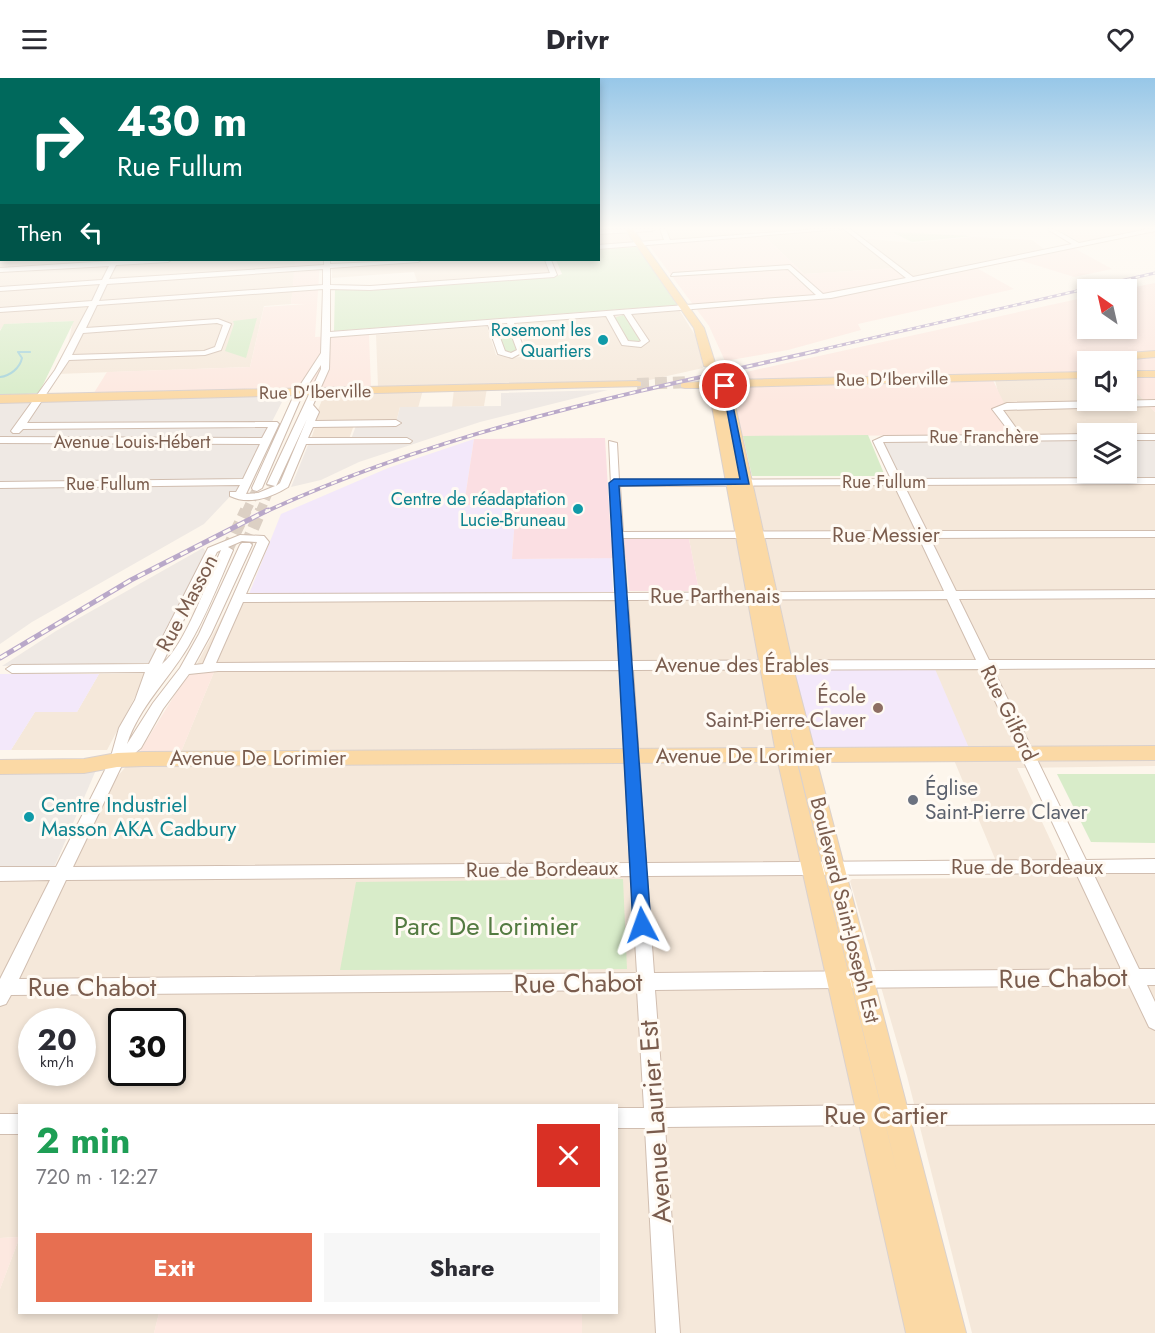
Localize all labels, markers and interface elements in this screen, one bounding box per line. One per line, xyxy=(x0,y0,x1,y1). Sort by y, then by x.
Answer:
text: Drivr xyxy=(546,20,609,59)
icon: menu xyxy=(18,23,51,56)
icon: heart xyxy=(1104,23,1137,56)
text: 430 m xyxy=(117,91,247,152)
icon: right xyxy=(18,102,96,180)
text: Rue Fullum xyxy=(117,147,243,186)
icon: left xyxy=(75,216,108,249)
text: Then xyxy=(18,217,63,249)
north arrow xyxy=(1077,279,1137,339)
map controls xyxy=(1077,279,1137,483)
place label: Rosemont les Quartiers xyxy=(491,317,591,364)
marker: Rosemont les Quartiers xyxy=(596,333,610,347)
button: sound xyxy=(1077,351,1137,411)
pin xyxy=(699,360,750,411)
street label: Rue D'Iberville xyxy=(836,365,948,393)
icon: arrive xyxy=(708,369,741,402)
street label: Rue D'Iberville xyxy=(259,378,371,406)
button: layers xyxy=(1077,423,1137,483)
street label: Rue Franchère xyxy=(929,424,1039,450)
street label: Avenue Louis-Hébert xyxy=(54,429,211,455)
street label: Rue Fullum xyxy=(842,469,926,495)
street label: Rue Fullum xyxy=(66,471,150,497)
place label: Centre de réadaptation Lucie-Bruneau xyxy=(391,486,566,533)
marker: Centre de réadaptation Lucie-Bruneau xyxy=(571,502,585,516)
street label: Rue Messier xyxy=(832,520,941,550)
street label: Rue Masson xyxy=(149,549,225,657)
street label: Rue Parthenais xyxy=(650,581,780,611)
street label: Avenue des Érables xyxy=(655,650,829,680)
street label: Rue Gilford xyxy=(973,660,1045,766)
place label: École Saint-Pierre-Claver xyxy=(705,681,867,735)
marker: École Saint-Pierre-Claver xyxy=(871,701,885,715)
street label: Avenue De Lorimier xyxy=(656,741,833,771)
street label: Avenue De Lorimier xyxy=(170,743,347,773)
place label: Église Saint-Pierre Claver xyxy=(925,773,1088,827)
place label: Centre Industriel Masson AKA Cadbury xyxy=(41,790,237,844)
marker: Église Saint-Pierre Claver xyxy=(906,793,920,807)
street label: Boulevard Saint-Joseph Est xyxy=(802,794,888,1026)
marker: Centre Industriel Masson AKA Cadbury xyxy=(22,810,36,824)
street label: Rue de Bordeaux xyxy=(951,852,1103,882)
street label: Rue de Bordeaux xyxy=(466,853,618,885)
position arrow xyxy=(610,893,674,957)
park label: Parc De Lorimier xyxy=(394,907,578,945)
street label: Rue Chabot xyxy=(998,958,1128,998)
street label: Rue Chabot xyxy=(513,963,643,1003)
street label: Rue Chabot xyxy=(28,968,157,1006)
speed limit sign: 30 xyxy=(108,1008,186,1086)
text: 20 xyxy=(37,1018,77,1061)
street label: Avenue Laurier Est xyxy=(629,1018,681,1225)
text: km/h xyxy=(40,1051,74,1073)
street label: Rue Cartier xyxy=(824,1096,948,1134)
text: 2 min xyxy=(36,1114,131,1166)
button: close xyxy=(537,1124,600,1187)
text: 720 m · 12:27 xyxy=(36,1163,158,1192)
button: Exit xyxy=(36,1233,312,1302)
button: Share xyxy=(324,1233,600,1302)

